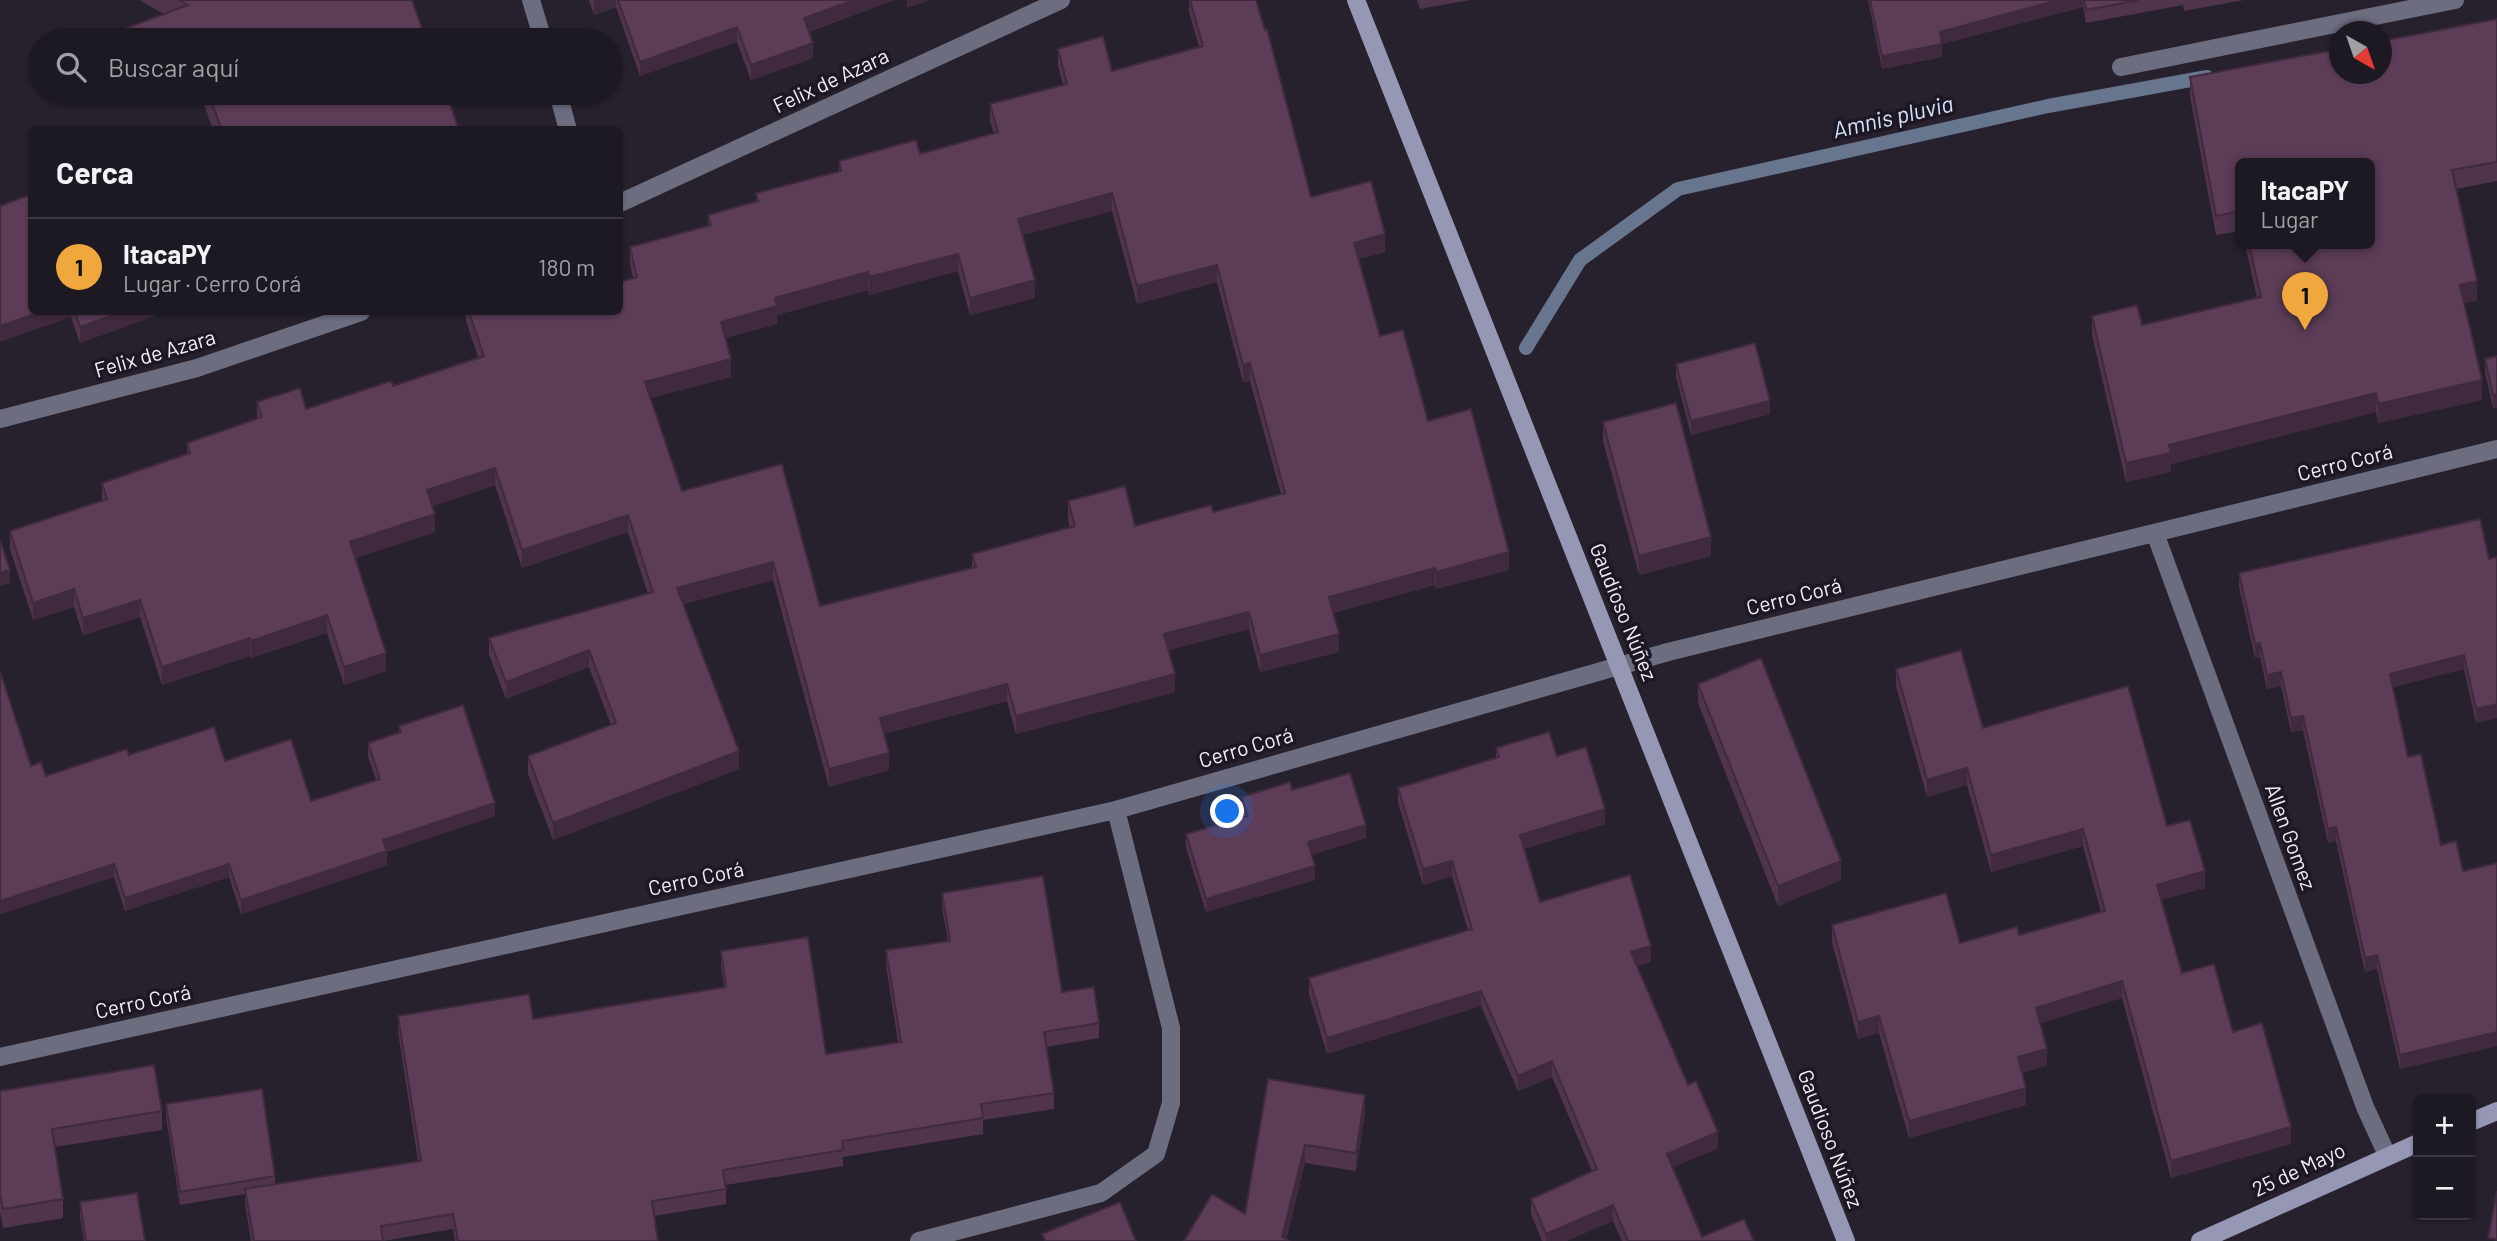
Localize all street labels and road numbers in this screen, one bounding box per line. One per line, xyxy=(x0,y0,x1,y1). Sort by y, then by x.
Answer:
street label: Felix de Azara xyxy=(769,42,892,117)
street label: Felix de Azara xyxy=(91,323,218,382)
street label: Cerro Corá xyxy=(2294,438,2395,485)
street label: Gaudioso Núñez xyxy=(1585,539,1663,684)
street label: Cerro Corá xyxy=(1743,572,1844,619)
street label: Cerro Corá xyxy=(1195,721,1296,772)
street label: Allen Gomez xyxy=(2261,780,2322,893)
street label: Cerro Corá xyxy=(646,855,746,900)
street label: Cerro Corá xyxy=(93,978,193,1023)
street label: Gaudioso Núñez xyxy=(1794,1066,1869,1211)
street label: 25 de Mayo xyxy=(2248,1136,2349,1201)

